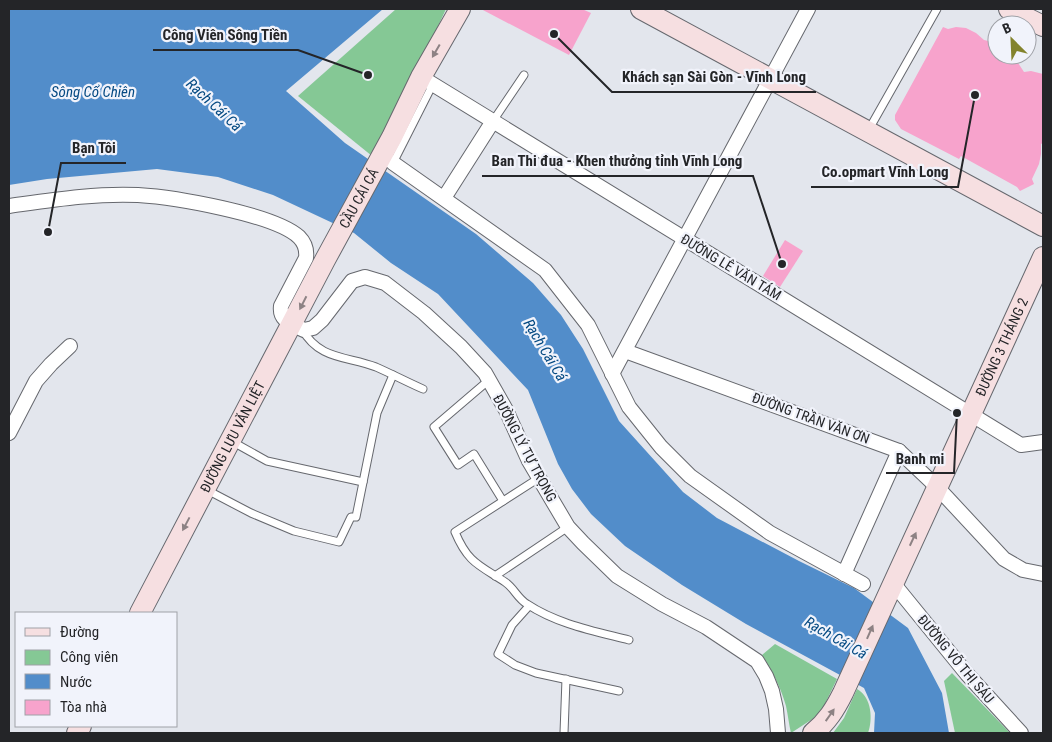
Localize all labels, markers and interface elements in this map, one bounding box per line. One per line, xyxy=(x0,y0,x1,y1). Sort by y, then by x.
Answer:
north arrow xyxy=(987,15,1037,65)
text: B xyxy=(1000,19,1014,37)
callout: Công Viên Sông Tiền xyxy=(153,20,298,50)
text: Công Viên Sông Tiền xyxy=(163,26,287,44)
one-way arrow xyxy=(431,45,440,58)
callout: Khách sạn Sài Gòn - Vĩnh Long xyxy=(612,62,816,92)
text: Khách sạn Sài Gòn - Vĩnh Long xyxy=(622,68,806,86)
water label: Rạch Cái Cá xyxy=(183,75,246,136)
water label: Sông Cổ Chiên xyxy=(51,83,135,101)
callout: Bạn Tôi xyxy=(61,133,126,163)
text: Bạn Tôi xyxy=(72,139,116,157)
callout: Ban Thi đua - Khen thưởng tỉnh Vĩnh Long xyxy=(482,146,753,176)
text: Ban Thi đua - Khen thưởng tỉnh Vĩnh Long xyxy=(492,152,742,170)
callout: Co.opmart Vĩnh Long xyxy=(811,157,958,187)
text: Co.opmart Vĩnh Long xyxy=(821,163,949,181)
street label: CẦU CÁI CÁ xyxy=(336,165,381,231)
street label: ĐƯỜNG LÊ VĂN TÁM xyxy=(678,230,785,303)
street label: ĐƯỜNG 3 THÁNG 2 xyxy=(972,295,1031,399)
one-way arrow xyxy=(299,296,307,310)
water label: Rạch Cái Cá xyxy=(520,316,571,385)
street label: ĐƯỜNG LƯU VĂN LIỆT xyxy=(197,378,268,495)
street label: ĐƯỜNG TRẦN VĂN ƠN xyxy=(750,388,872,447)
street label: ĐƯỜNG LÝ TỰ TRỌNG xyxy=(490,391,561,504)
callout: Banh mi xyxy=(886,443,954,473)
text: Banh mi xyxy=(896,450,944,468)
one-way arrow xyxy=(182,517,190,532)
one-way arrow xyxy=(910,532,918,546)
street label: ĐƯỜNG VÕ THỊ SÁU xyxy=(914,611,998,706)
legend xyxy=(15,612,178,727)
water label: Rạch Cái Cá xyxy=(802,613,871,664)
text: Đường xyxy=(60,623,99,641)
one-way arrow xyxy=(867,625,875,639)
text: Công viên xyxy=(60,648,118,666)
text: Nước xyxy=(60,673,92,691)
text: Tòa nhà xyxy=(60,698,107,716)
one-way arrow xyxy=(825,708,835,722)

